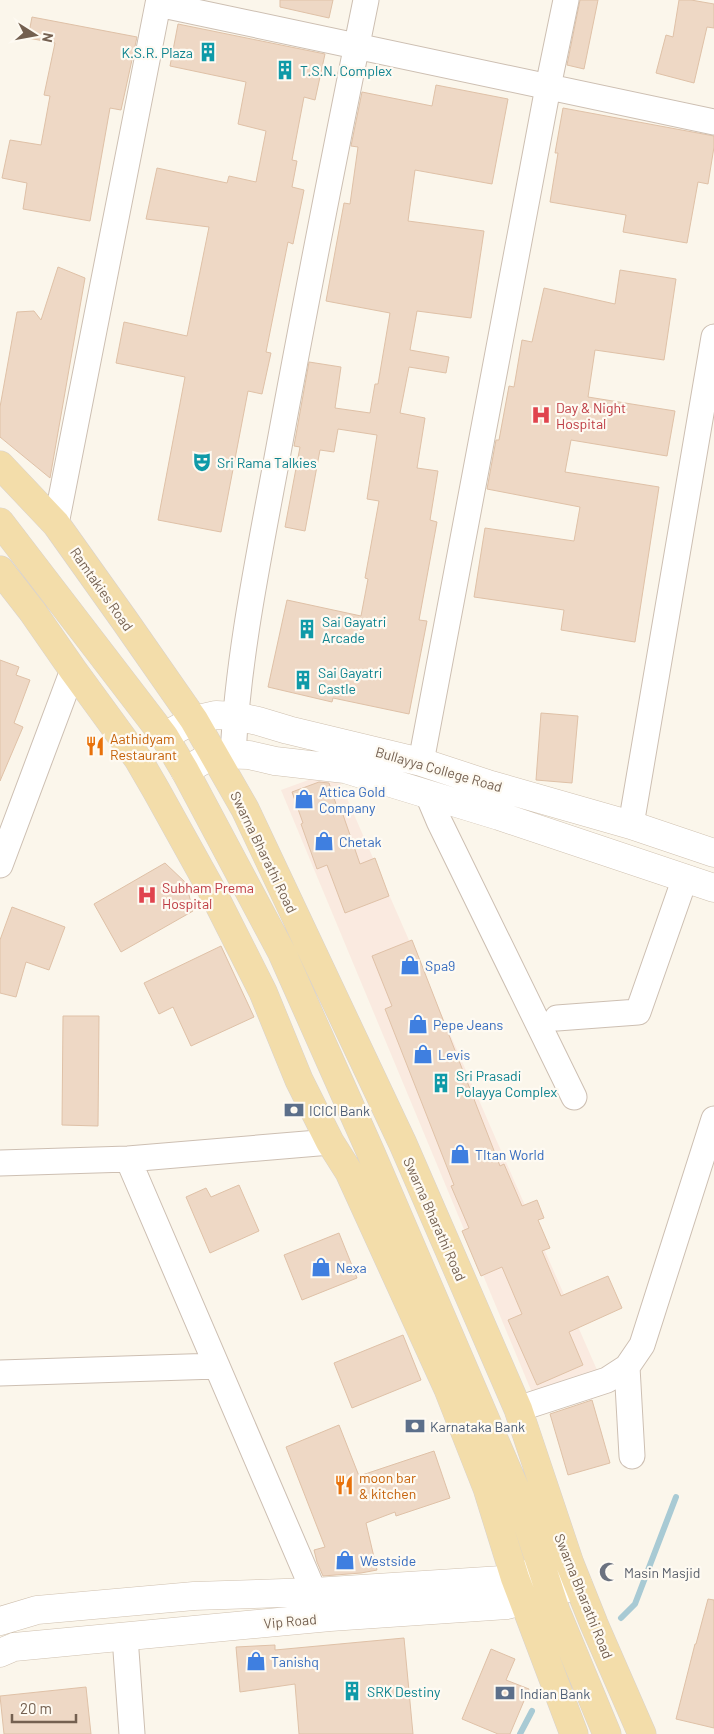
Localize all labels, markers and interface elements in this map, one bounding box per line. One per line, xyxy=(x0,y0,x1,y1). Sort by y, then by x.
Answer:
north arrow xyxy=(10,10,60,60)
text: N xyxy=(39,31,57,44)
building icon: K.S.R. Plaza xyxy=(197,41,219,63)
place label: K.S.R. Plaza xyxy=(121,44,193,61)
building icon: T.S.N. Complex xyxy=(274,59,296,81)
place label: T.S.N. Complex xyxy=(300,62,392,79)
place label: Day & Night Hospital xyxy=(556,399,626,432)
hospital icon: Day & Night Hospital xyxy=(530,404,552,426)
theatre icon: Sri Rama Talkies xyxy=(191,451,213,473)
place label: Sri Rama Talkies xyxy=(217,454,317,471)
street label: Ramtakies Road xyxy=(67,544,137,634)
place label: Sai Gayatri Arcade xyxy=(322,613,386,646)
building icon: Sai Gayatri Arcade xyxy=(296,618,318,640)
place label: Sai Gayatri Castle xyxy=(318,664,382,697)
building icon: Sai Gayatri Castle xyxy=(292,669,314,691)
place label: Aathidyam Restaurant xyxy=(110,730,177,763)
restaurant icon: Aathidyam Restaurant xyxy=(84,735,106,757)
street label: Bullayya College Road xyxy=(374,743,504,795)
place label: Attica Gold Company xyxy=(319,783,385,816)
street label: Swarna Bharathi Road xyxy=(227,788,301,916)
shop icon: Attica Gold Company xyxy=(293,788,315,810)
shop icon: Chetak xyxy=(313,830,335,852)
place label: Chetak xyxy=(339,833,382,850)
place label: Subham Prema Hospital xyxy=(162,879,254,912)
hospital icon: Subham Prema Hospital xyxy=(136,884,158,906)
shop icon: Spa9 xyxy=(399,954,421,976)
place label: Spa9 xyxy=(425,957,455,974)
shop icon: Pepe Jeans xyxy=(407,1013,429,1035)
place label: Pepe Jeans xyxy=(433,1016,504,1033)
shop icon: Levis xyxy=(412,1043,434,1065)
place label: Levis xyxy=(438,1046,470,1063)
place label: Sri Prasadi Polayya Complex xyxy=(456,1067,558,1100)
building icon: Sri Prasadi Polayya Complex xyxy=(430,1072,452,1094)
bank icon: ICICI Bank xyxy=(283,1099,305,1121)
place label: ICICI Bank xyxy=(309,1102,370,1119)
shop icon: TItan World xyxy=(449,1143,471,1165)
place label: TItan World xyxy=(475,1146,544,1163)
street label: Swarna Bharathi Road xyxy=(400,1155,470,1283)
shop icon: Nexa xyxy=(310,1256,332,1278)
place label: Nexa xyxy=(336,1259,367,1276)
bank icon: Karnataka Bank xyxy=(404,1415,426,1437)
place label: Karnataka Bank xyxy=(430,1418,525,1435)
place label: moon bar & kitchen xyxy=(359,1469,416,1502)
restaurant icon: moon bar & kitchen xyxy=(333,1474,355,1496)
street label: Swarna Bharathi Road xyxy=(551,1531,617,1661)
shop icon: Westside xyxy=(334,1549,356,1571)
place label: Westside xyxy=(360,1552,416,1569)
mosque icon: Masin Masjid xyxy=(598,1561,620,1583)
place label: Masin Masjid xyxy=(624,1564,700,1581)
street label: Vip Road xyxy=(263,1610,317,1632)
shop icon: Tanishq xyxy=(245,1650,267,1672)
place label: Tanishq xyxy=(271,1653,319,1670)
building icon: SRK Destiny xyxy=(341,1680,363,1702)
bank icon: Indian Bank xyxy=(494,1682,516,1704)
place label: SRK Destiny xyxy=(367,1683,441,1700)
place label: Indian Bank xyxy=(520,1685,590,1702)
scale bar xyxy=(12,1692,76,1724)
text: 20 m xyxy=(20,1699,52,1717)

